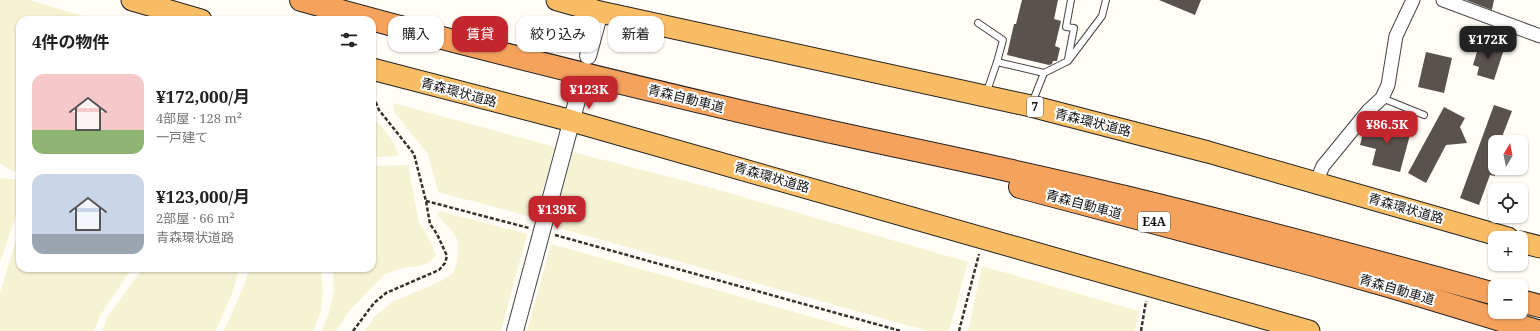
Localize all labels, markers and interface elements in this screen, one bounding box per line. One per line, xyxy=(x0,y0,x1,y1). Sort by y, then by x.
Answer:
chip: 購入 xyxy=(388,16,444,52)
chip: 賃貸 xyxy=(452,16,508,52)
chip: 絞り込み xyxy=(516,16,600,52)
chip: 新着 xyxy=(608,16,664,52)
pin: ¥172K xyxy=(1460,26,1516,60)
icon: filters xyxy=(338,29,360,51)
text: 4件の物件 xyxy=(32,30,110,53)
text: ¥172K xyxy=(1469,30,1507,48)
street label: 青森環状道路 xyxy=(419,73,499,111)
pin: ¥123K xyxy=(561,76,617,110)
text: ¥123K xyxy=(570,80,608,98)
street label: 青森自動車道 xyxy=(646,80,726,116)
text: ¥172,000/月 xyxy=(156,85,250,108)
icon: home xyxy=(64,90,112,138)
road number: 7 xyxy=(1027,97,1043,117)
street label: 青森環状道路 xyxy=(1053,104,1133,140)
text: 4部屋 · 128 m² xyxy=(156,109,242,127)
pin: ¥86.5K xyxy=(1354,111,1420,145)
text: ¥86.5K xyxy=(1366,115,1408,133)
text: 一戸建て xyxy=(156,128,208,146)
north arrow xyxy=(1488,135,1528,175)
map controls xyxy=(1488,135,1528,319)
street label: 青森環状道路 xyxy=(732,158,812,196)
button: locate xyxy=(1488,183,1528,223)
text: ¥123,000/月 xyxy=(156,185,250,208)
street label: 青森自動車道 xyxy=(1044,185,1124,223)
street label: 青森環状道路 xyxy=(1366,189,1446,227)
icon: home xyxy=(64,190,112,238)
pin: ¥139K xyxy=(529,196,585,230)
text: ¥139K xyxy=(538,200,576,218)
text: 2部屋 · 66 m² xyxy=(156,209,235,227)
road number: E4A xyxy=(1138,212,1170,232)
text: 青森環状道路 xyxy=(156,228,234,246)
button: + xyxy=(1488,231,1528,271)
street label: 青森自動車道 xyxy=(1357,270,1437,308)
button: − xyxy=(1488,279,1528,319)

